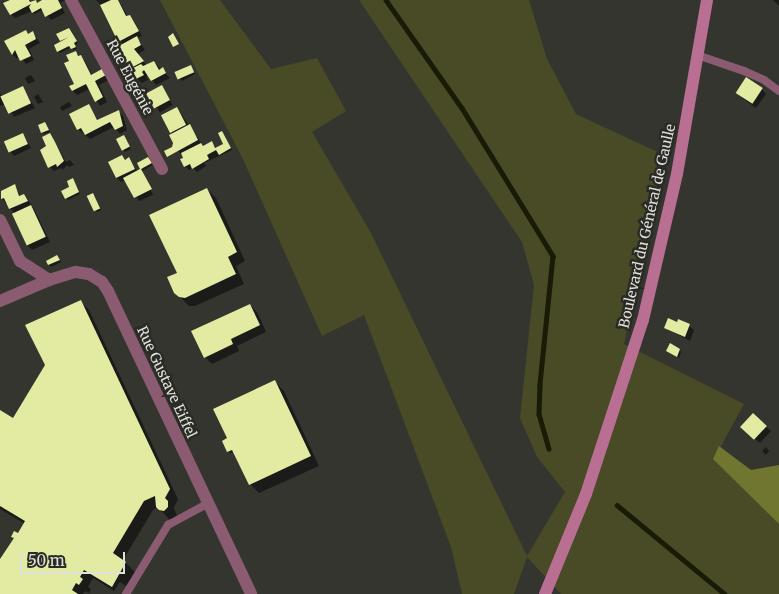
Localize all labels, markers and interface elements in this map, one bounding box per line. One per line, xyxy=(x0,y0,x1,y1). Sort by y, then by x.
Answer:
street label: Rue Eugénie xyxy=(103,36,157,118)
street label: Boulevard du Général de Gaulle xyxy=(615,122,679,330)
street label: Rue Gustave Eiffel xyxy=(134,323,200,441)
scale bar xyxy=(22,542,128,574)
text: 50 m xyxy=(28,551,65,570)

